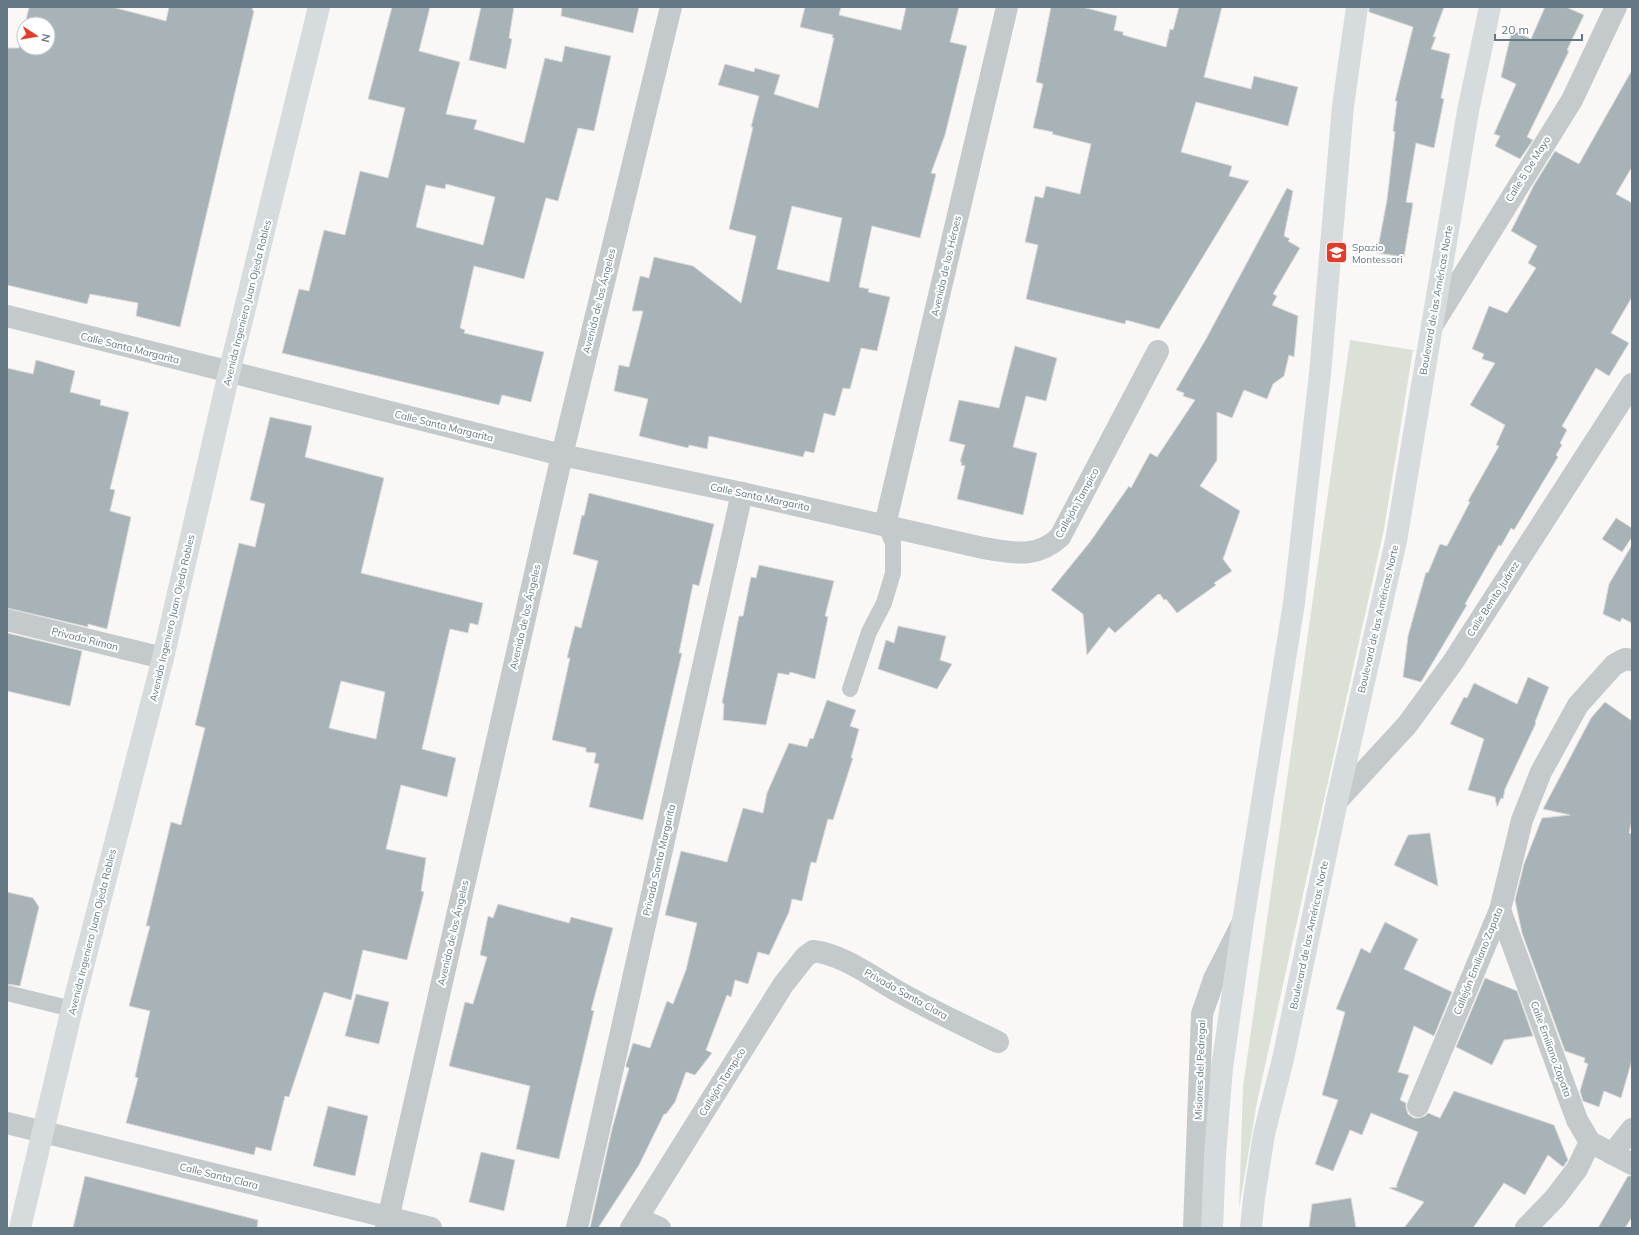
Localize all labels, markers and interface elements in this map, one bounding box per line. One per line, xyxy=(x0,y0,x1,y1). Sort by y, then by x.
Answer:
north arrow xyxy=(16,16,56,56)
scale bar xyxy=(1495,16,1582,42)
text: 20 m xyxy=(1501,22,1529,37)
text: N xyxy=(38,33,53,44)
street label: Calle 5 De Mayo xyxy=(1503,133,1554,204)
street label: Avenida de los Héroes xyxy=(928,214,964,318)
street label: Avenida Ingeniero Juan Ojeda Robles xyxy=(220,218,274,388)
street label: Boulevard de las Américas Norte xyxy=(1416,224,1456,376)
school or university icon: Spazio Montessori xyxy=(1323,240,1349,266)
place label: Spazio Montessori xyxy=(1352,241,1403,266)
street label: Avenida de los Ángeles xyxy=(580,247,618,355)
street label: Calle Santa Margarita xyxy=(79,329,181,367)
street label: Calle Santa Margarita xyxy=(393,407,495,445)
street label: Callejón Tampico xyxy=(1052,465,1102,540)
street label: Calle Santa Margarita xyxy=(709,480,811,514)
street label: Avenida Ingeniero Juan Ojeda Robles xyxy=(146,533,198,703)
street label: Boulevard de las Américas Norte xyxy=(1355,544,1401,694)
street label: Calle Benito Juárez xyxy=(1464,559,1522,639)
street label: Avenida de los Ángeles xyxy=(507,563,543,671)
street label: Privada Riman xyxy=(50,624,120,654)
street label: Privada Santa Margarita xyxy=(640,803,678,917)
street label: Avenida Ingeniero Juan Ojeda Robles xyxy=(65,847,119,1017)
street label: Boulevard de las Américas Norte xyxy=(1287,860,1331,1010)
street label: Avenida de los Ángeles xyxy=(435,879,471,987)
street label: Callejón Emiliano Zapata xyxy=(1450,905,1506,1017)
street label: Privada Santa Clara xyxy=(862,966,950,1022)
street label: Calle Emiliano Zapata xyxy=(1528,999,1574,1099)
street label: Misiones del Pedregal xyxy=(1192,1020,1208,1120)
street label: Callejón Tampico xyxy=(696,1045,748,1119)
street label: Calle Santa Clara xyxy=(178,1160,260,1192)

